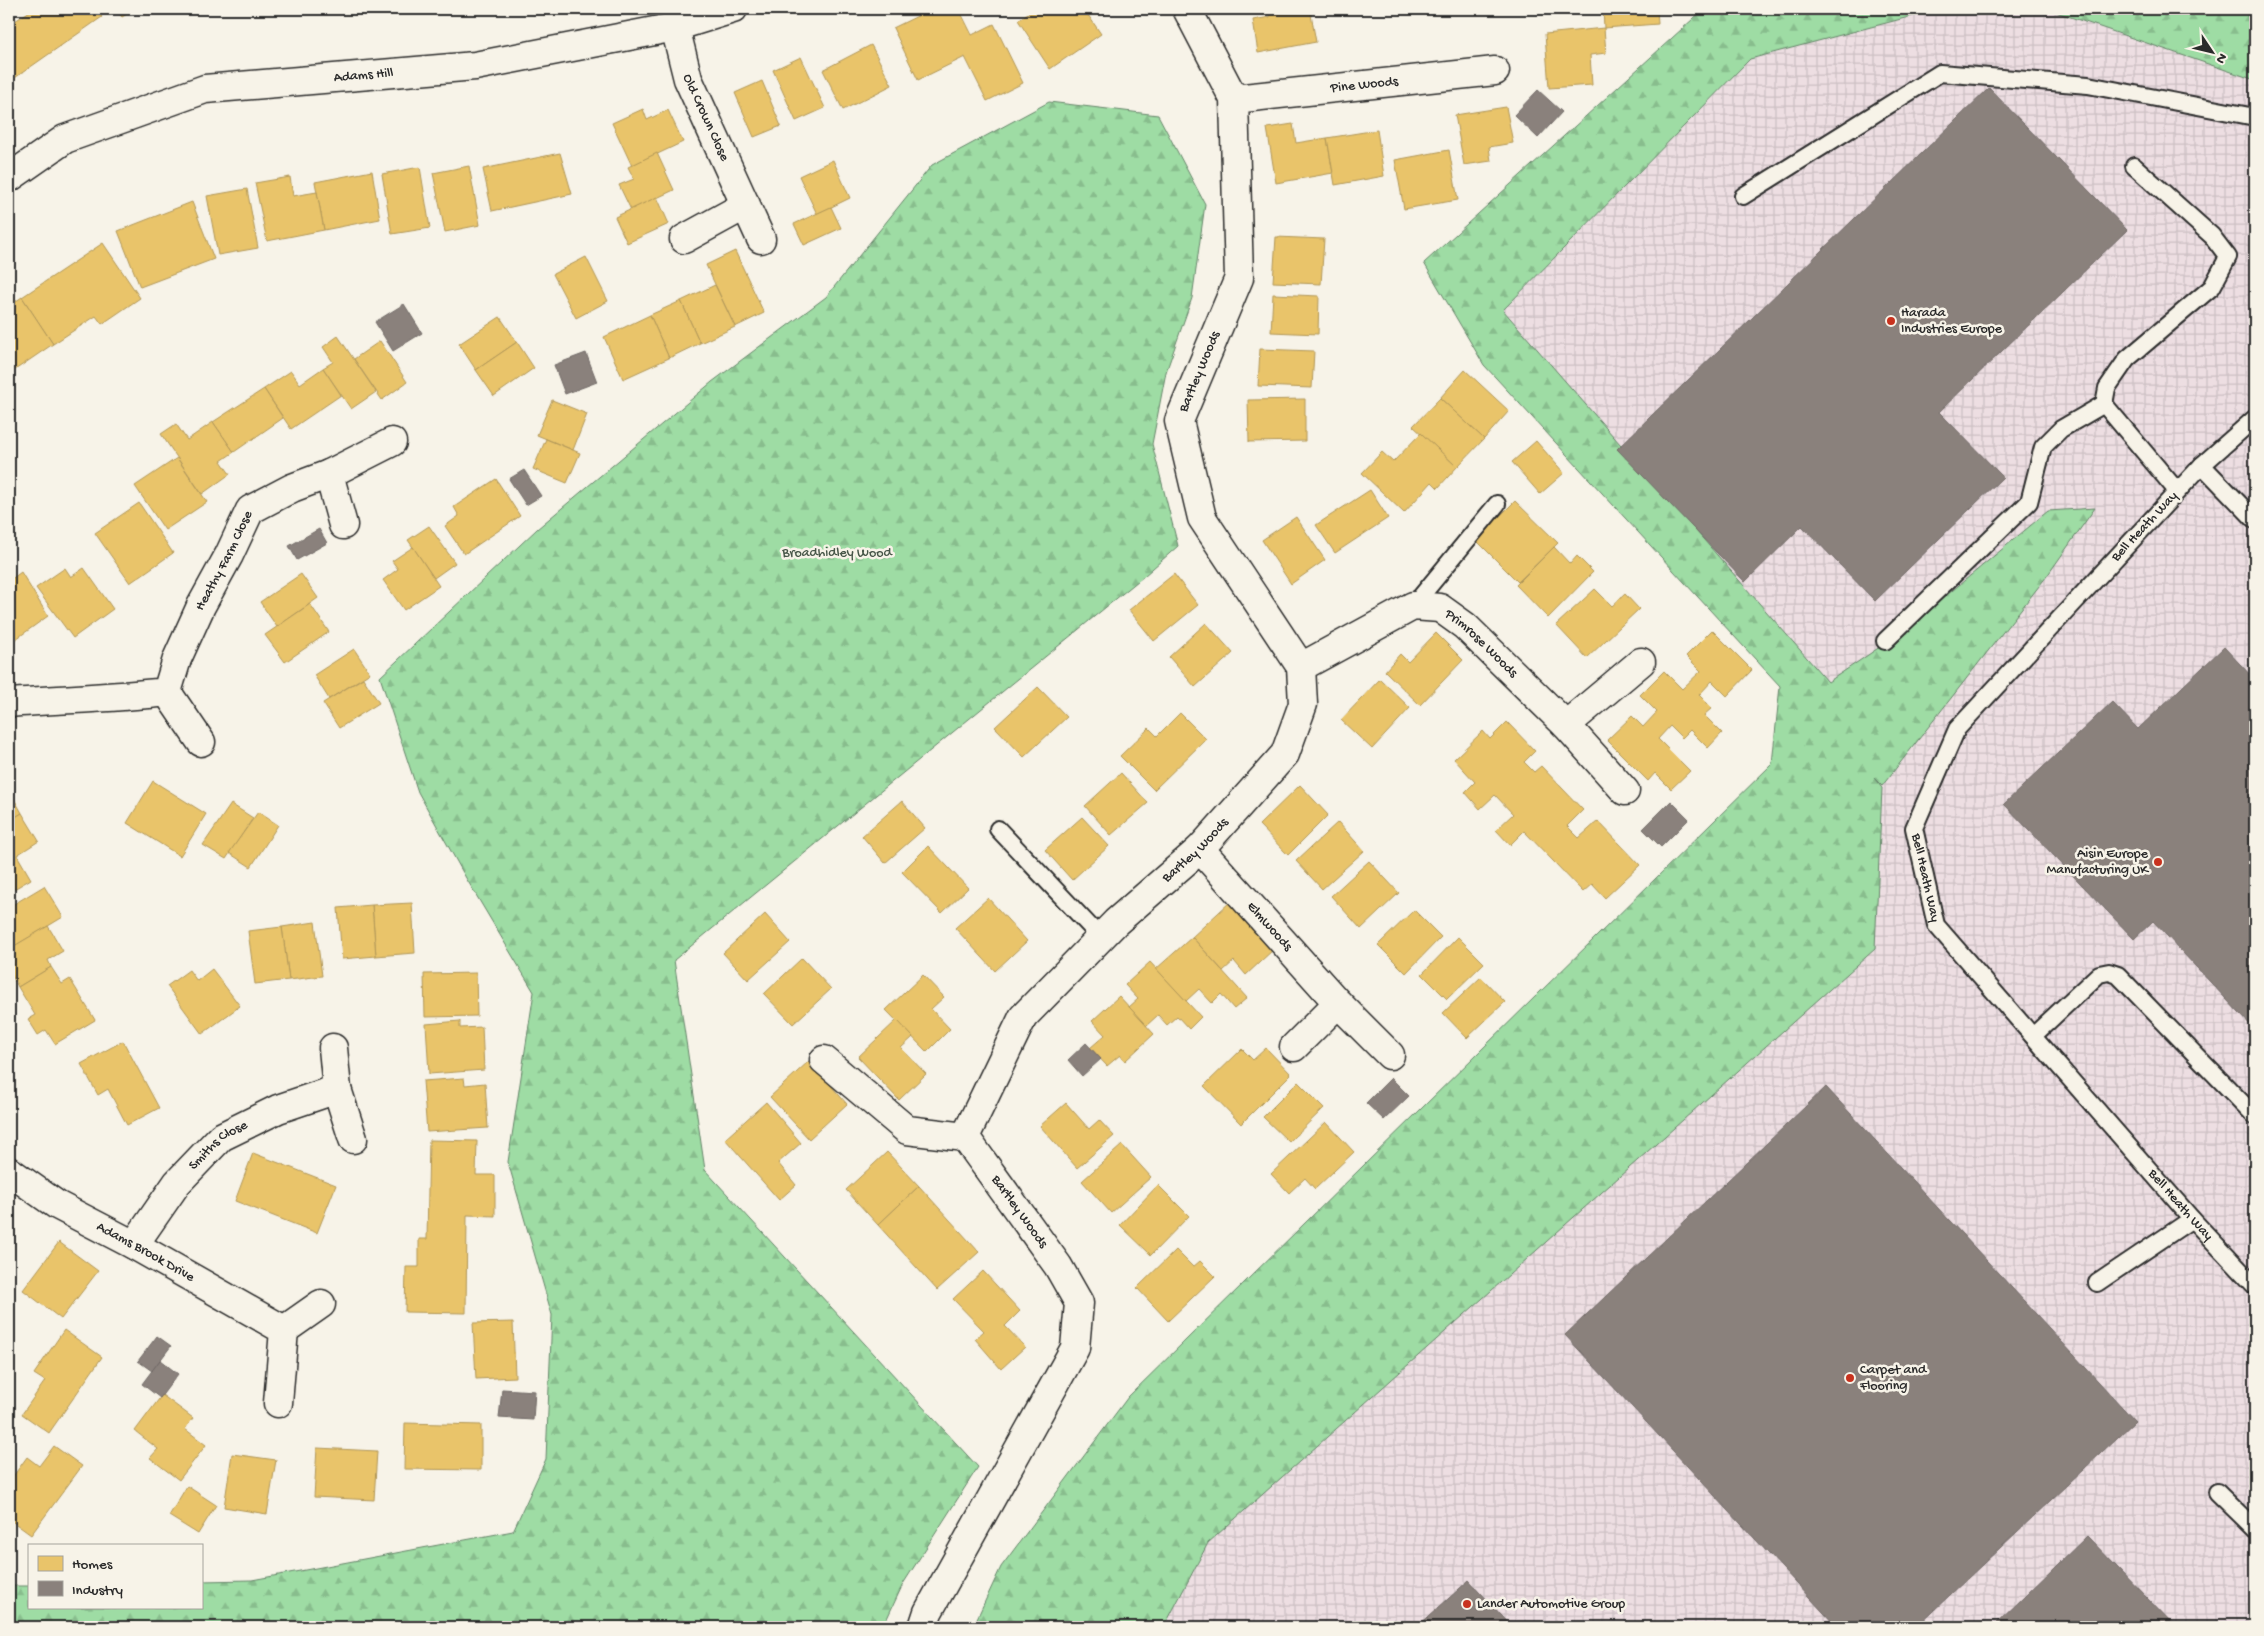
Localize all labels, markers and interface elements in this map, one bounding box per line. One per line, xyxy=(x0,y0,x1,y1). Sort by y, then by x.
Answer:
north arrow xyxy=(2186,28,2236,78)
text: N xyxy=(2211,49,2230,67)
street label: Adams Hill xyxy=(333,64,394,87)
street label: Old Crown Close xyxy=(679,72,733,165)
street label: Pine Woods xyxy=(1329,73,1400,97)
place label: Harada Industries Europe xyxy=(1901,305,2003,338)
marker: Harada Industries Europe xyxy=(1885,315,1897,327)
street label: Bartley Woods xyxy=(1175,328,1225,416)
street label: Bell Heath Way xyxy=(2107,488,2182,566)
street label: Heathy Farm Close xyxy=(192,507,257,613)
park label: Broadhidley Wood xyxy=(781,545,893,562)
street label: Primrose Woods xyxy=(1440,605,1522,682)
street label: Bartley Woods xyxy=(1158,814,1233,887)
street label: Bell Heath Way xyxy=(1907,831,1944,924)
place label: Aisin Europe Manufacturing UK xyxy=(2046,846,2149,879)
marker: Aisin Europe Manufacturing UK xyxy=(2152,856,2164,868)
street label: Elmwoods xyxy=(1243,898,1297,955)
street label: Smiths Close xyxy=(185,1116,251,1174)
street label: Bell Heath Way xyxy=(2143,1165,2217,1244)
street label: Bartley Woods xyxy=(986,1171,1052,1252)
street label: Adams Brook Drive xyxy=(93,1218,198,1286)
place label: Carpet and Flooring xyxy=(1859,1362,1928,1395)
marker: Carpet and Flooring xyxy=(1844,1372,1856,1384)
legend xyxy=(28,1544,202,1608)
text: Homes xyxy=(72,1556,113,1574)
text: Industry xyxy=(72,1582,124,1600)
place label: Lander Automotive Group xyxy=(1477,1596,1625,1613)
marker: Lander Automotive Group xyxy=(1461,1598,1473,1610)

